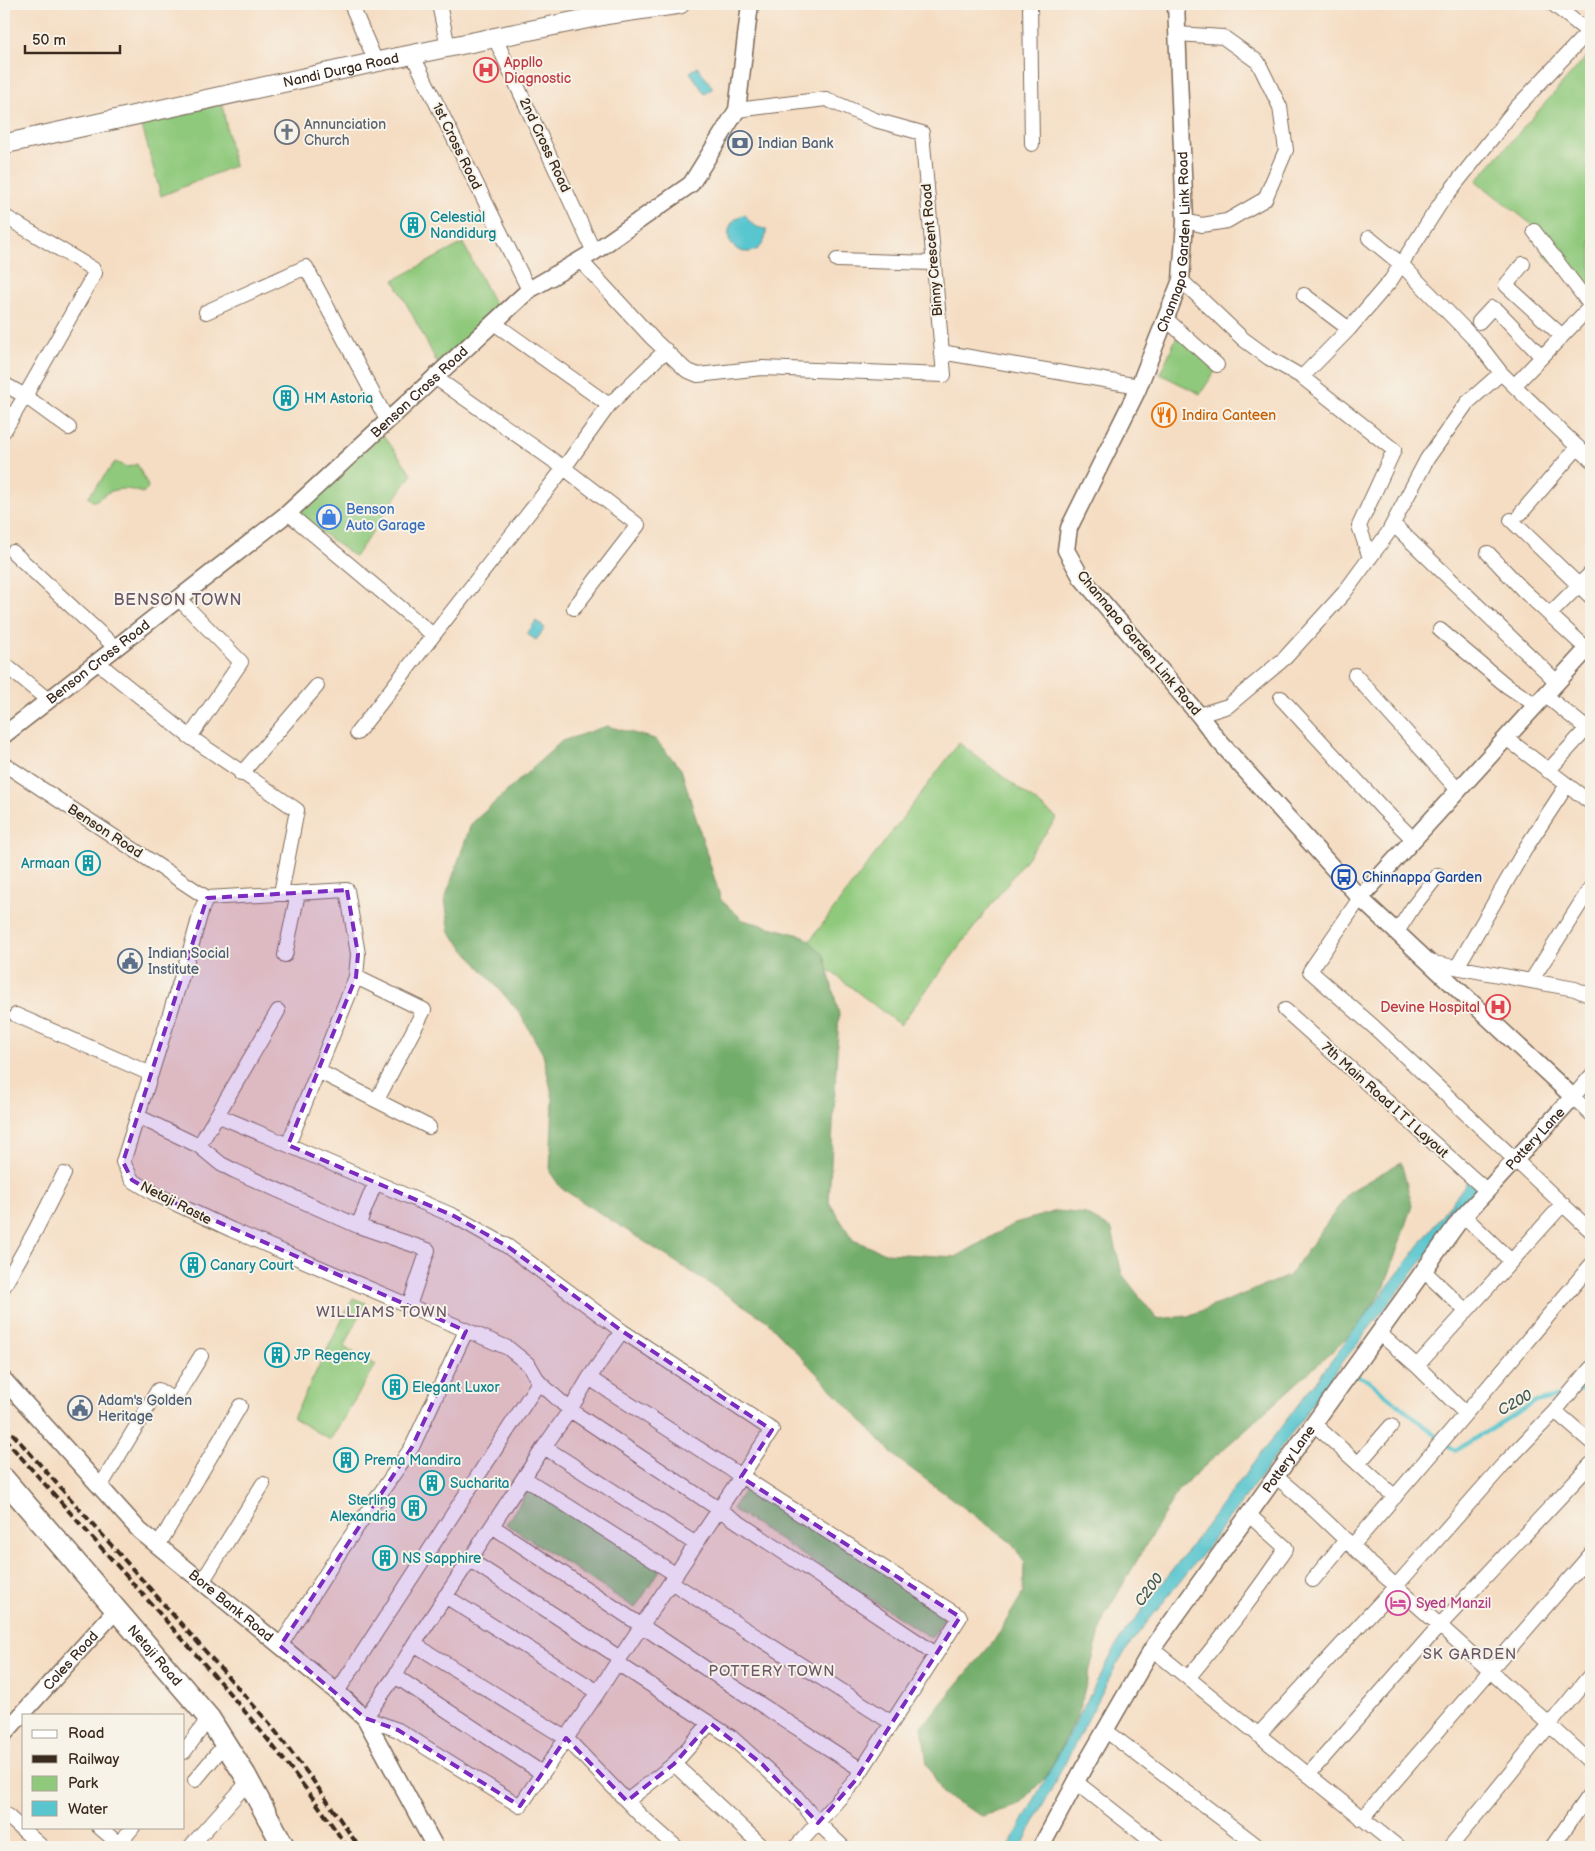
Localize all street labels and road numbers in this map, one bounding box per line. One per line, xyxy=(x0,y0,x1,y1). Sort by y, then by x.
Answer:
street label: Nandi Durga Road xyxy=(281,49,400,91)
street label: 2nd Cross Road xyxy=(516,95,574,195)
street label: 1st Cross Road xyxy=(429,100,485,192)
street label: Channapa Garden Link Road xyxy=(1153,151,1194,335)
street label: Binny Crescent Road xyxy=(918,183,946,317)
street label: Benson Cross Road xyxy=(367,343,471,441)
street label: Channapa Garden Link Road xyxy=(1073,567,1205,719)
street label: Benson Cross Road xyxy=(43,616,153,707)
street label: Benson Road xyxy=(64,800,146,862)
street label: 7th Main Road I T I Layout xyxy=(1318,1039,1452,1162)
street label: Pottery Lane xyxy=(1502,1103,1568,1173)
street label: Netaji Raste xyxy=(137,1178,215,1228)
street label: Pottery Lane xyxy=(1258,1422,1318,1496)
street label: Bore Bank Road xyxy=(185,1566,277,1645)
street label: Netaji Road xyxy=(124,1621,186,1689)
street label: Coles Road xyxy=(39,1627,101,1694)

